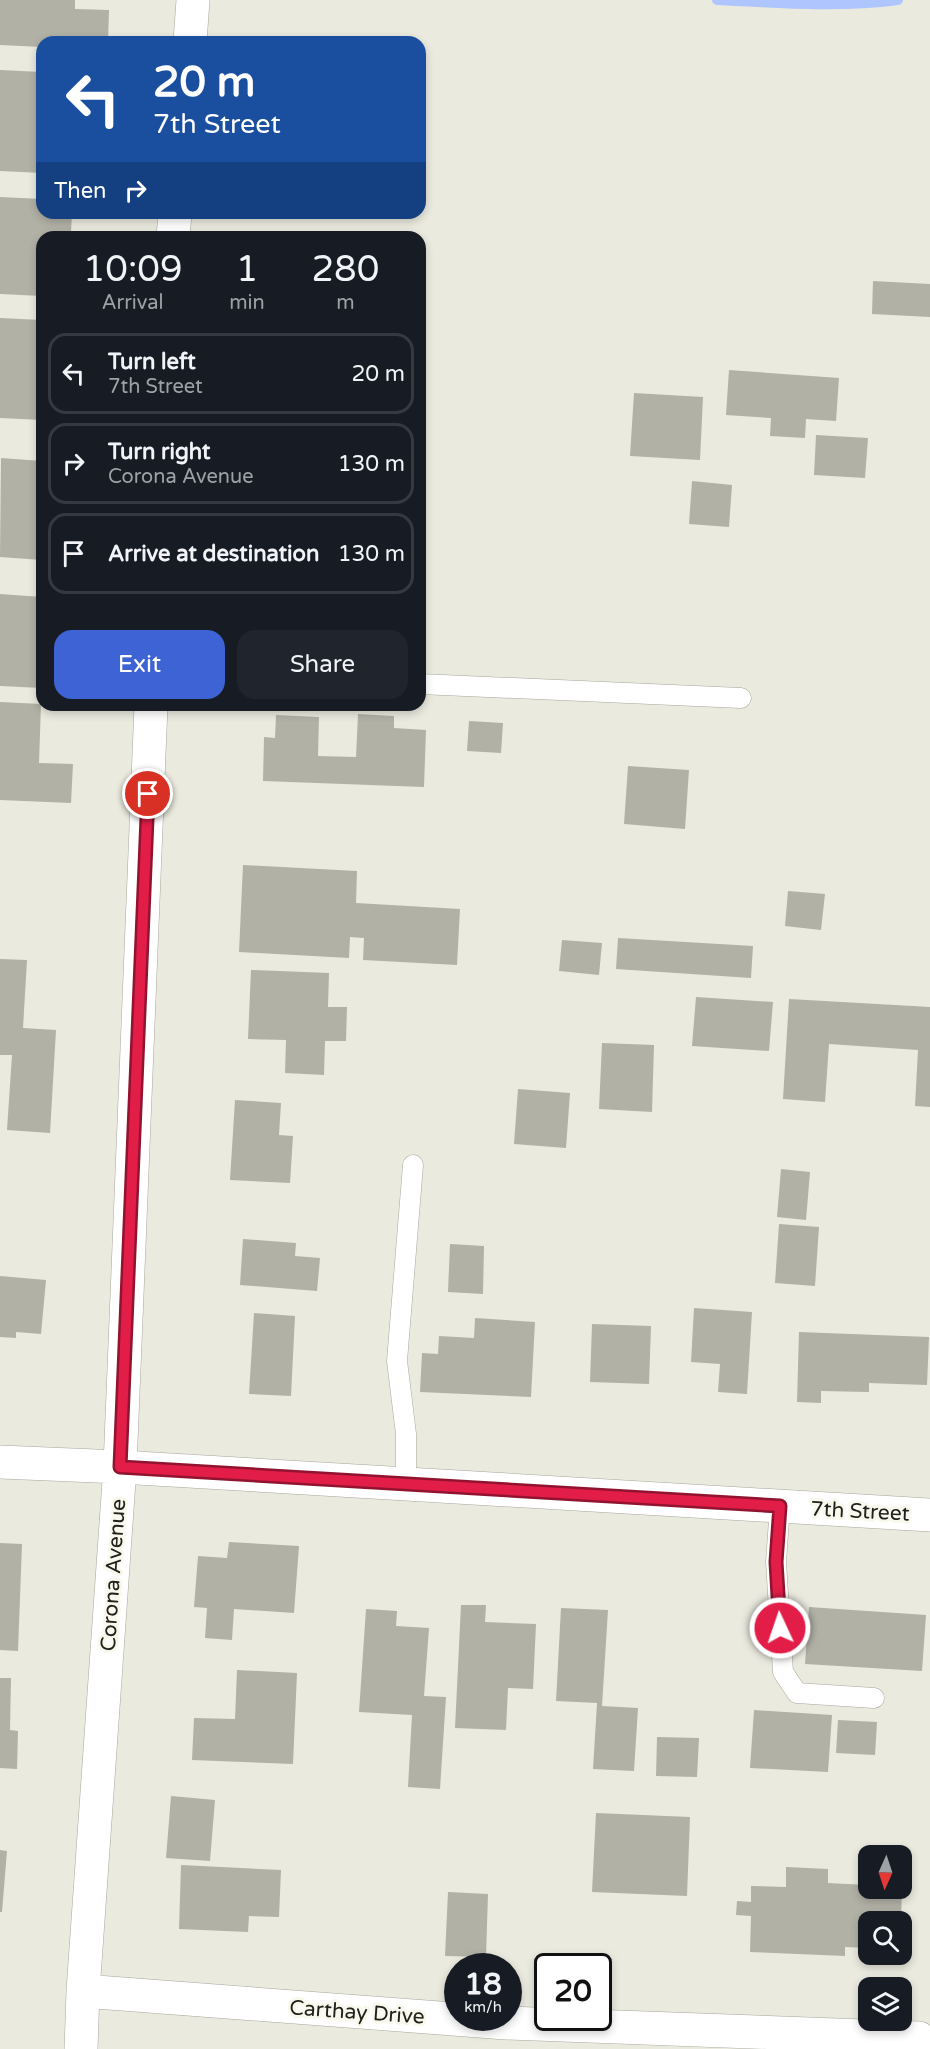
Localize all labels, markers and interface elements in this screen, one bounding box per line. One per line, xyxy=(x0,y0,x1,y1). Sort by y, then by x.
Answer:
text: 20 m xyxy=(153,57,255,108)
icon: left xyxy=(54,60,132,138)
text: 7th Street xyxy=(153,108,281,141)
icon: right xyxy=(119,174,152,207)
text: Then xyxy=(54,178,107,204)
text: 10:09 xyxy=(83,248,183,291)
text: 1 xyxy=(236,248,258,291)
text: 280 xyxy=(311,248,379,291)
text: Arrival xyxy=(102,291,164,315)
text: min xyxy=(229,291,265,315)
text: m xyxy=(336,291,355,315)
text: Turn left xyxy=(108,349,196,375)
icon: left xyxy=(57,357,90,390)
text: 20 m xyxy=(351,361,405,387)
text: 7th Street xyxy=(108,375,203,399)
text: Turn right xyxy=(108,439,210,465)
icon: right xyxy=(57,447,90,480)
text: 130 m xyxy=(338,451,405,477)
text: Corona Avenue xyxy=(108,465,253,489)
icon: arrive xyxy=(57,537,90,570)
text: Arrive at destination xyxy=(108,541,319,567)
text: 130 m xyxy=(338,541,405,567)
button: Exit xyxy=(54,630,225,699)
button: Share xyxy=(237,630,408,699)
pin xyxy=(122,768,173,819)
icon: arrive xyxy=(131,777,164,810)
street label: 7th Street xyxy=(810,1496,910,1527)
street label: Corona Avenue xyxy=(96,1498,131,1652)
position arrow xyxy=(748,1596,812,1660)
north arrow xyxy=(858,1845,912,1899)
map controls xyxy=(858,1845,912,2031)
button: search xyxy=(858,1911,912,1965)
speed limit sign: 20 xyxy=(534,1953,612,2031)
text: 18 xyxy=(464,1966,502,2003)
button: layers xyxy=(858,1977,912,2031)
street label: Carthay Drive xyxy=(289,1995,425,2030)
text: km/h xyxy=(464,1998,502,2016)

